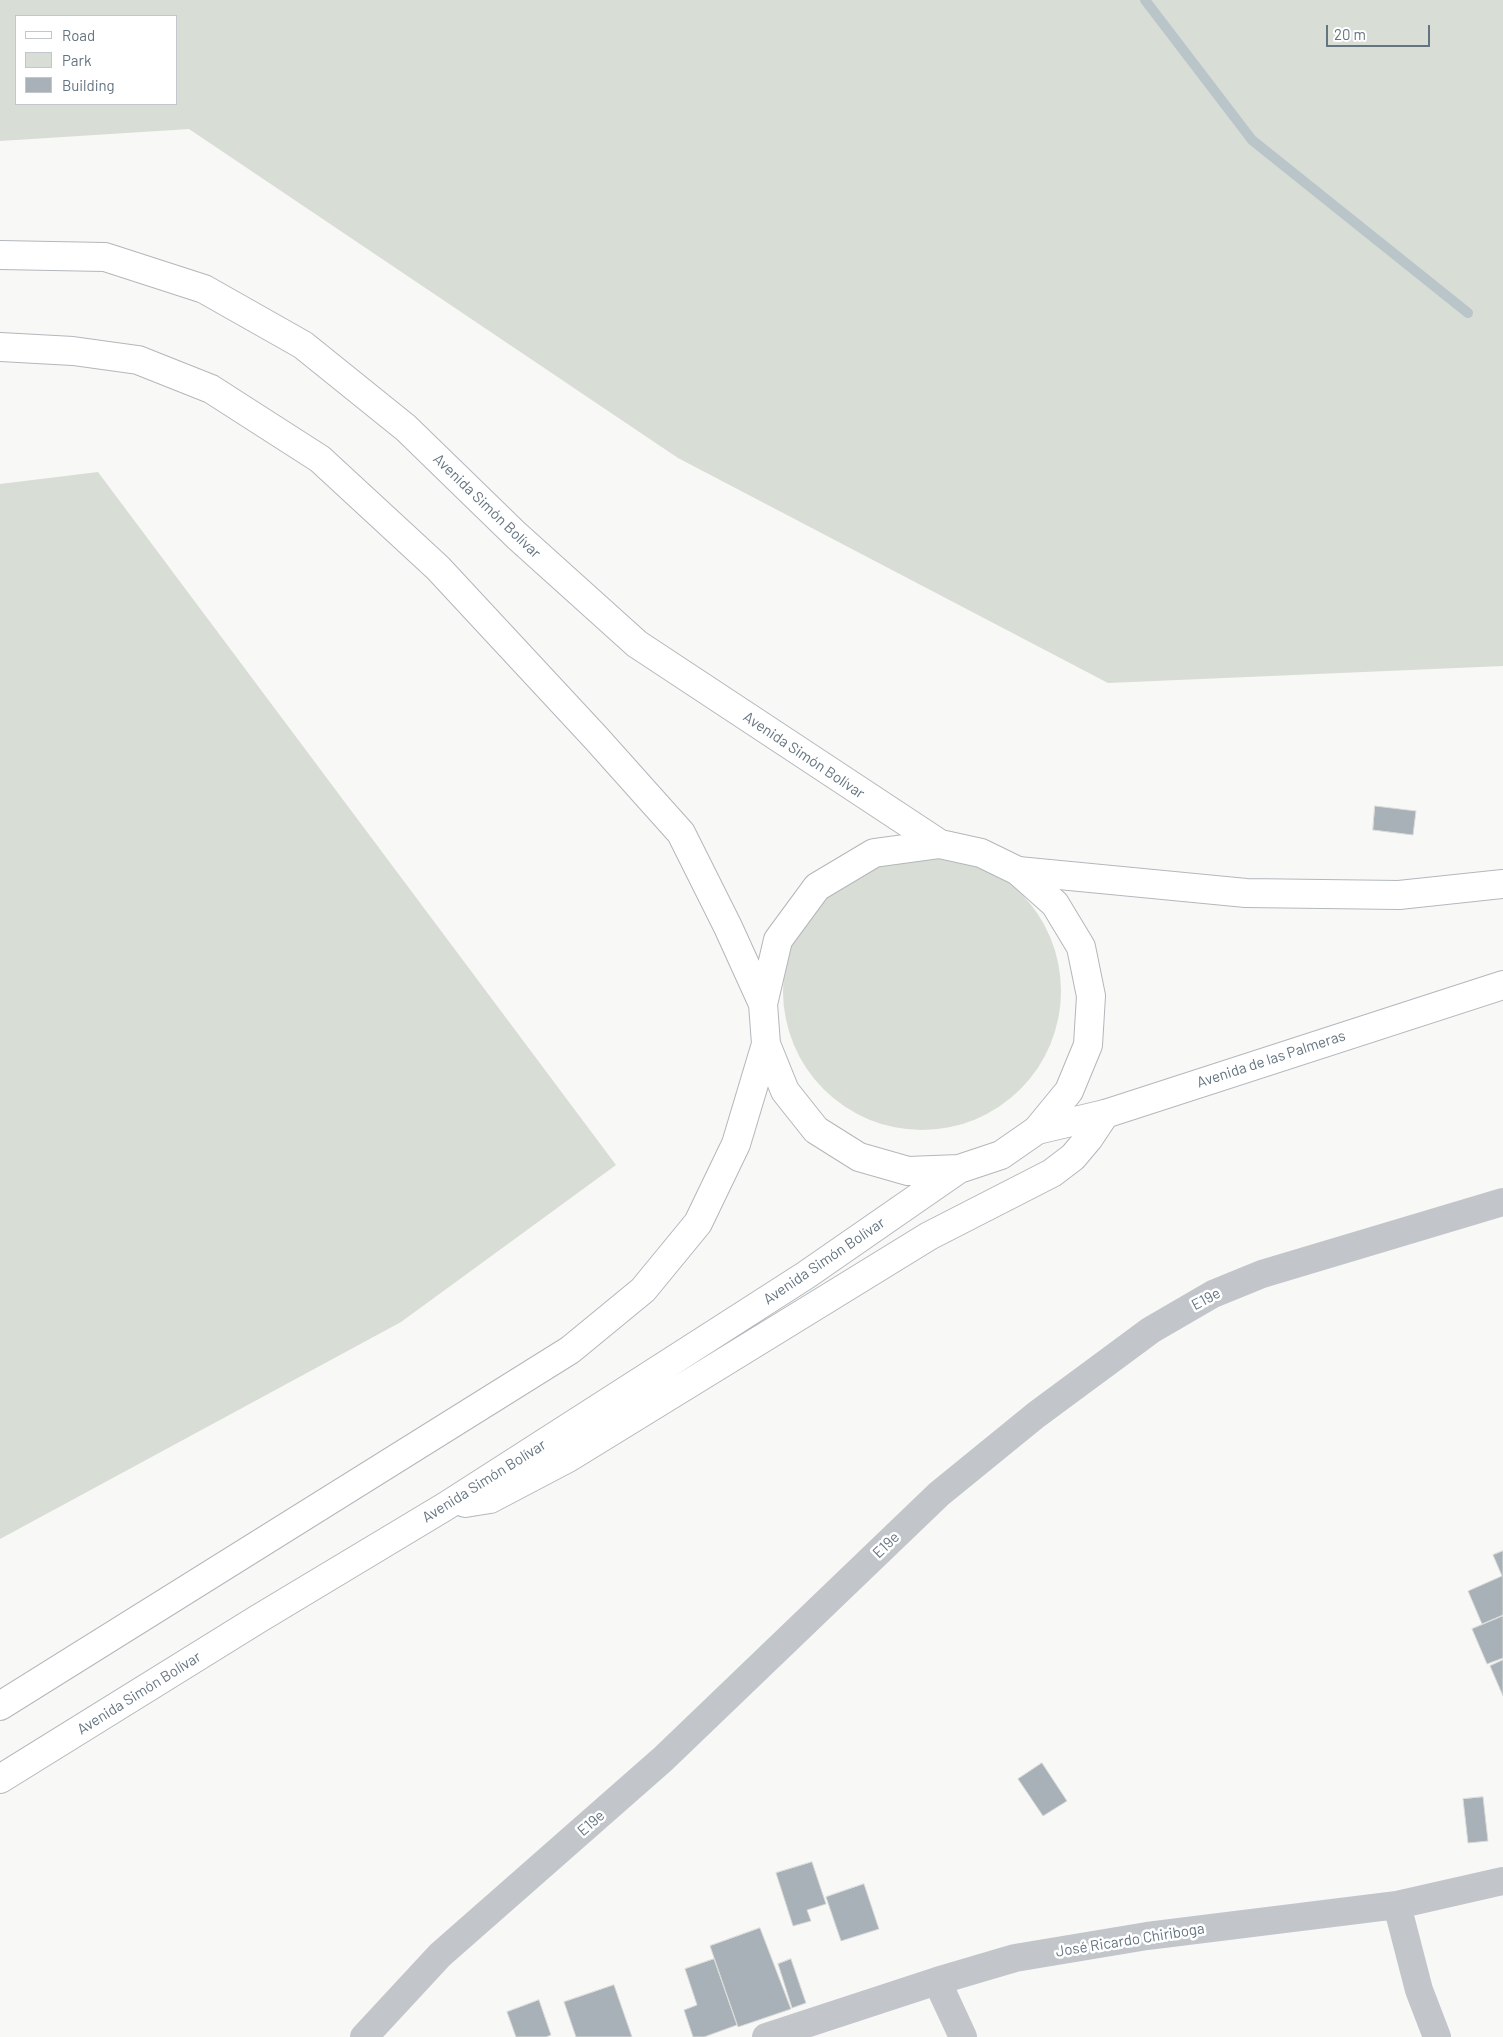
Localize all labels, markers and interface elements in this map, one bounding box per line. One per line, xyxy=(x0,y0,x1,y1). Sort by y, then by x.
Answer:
legend xyxy=(15,15,178,105)
scale bar xyxy=(1328,15,1432,47)
text: 20 m xyxy=(1334,25,1366,43)
text: Road xyxy=(62,26,95,44)
text: Park xyxy=(62,51,91,69)
text: Building xyxy=(62,76,115,94)
street label: Avenida Simón Bolívar xyxy=(429,450,545,562)
street label: Avenida Simón Bolívar xyxy=(740,708,868,802)
street label: Avenida de las Palmeras xyxy=(1194,1026,1348,1092)
street label: Avenida Simón Bolívar xyxy=(760,1214,888,1308)
street label: E19e xyxy=(1188,1284,1224,1314)
street label: Avenida Simón Bolívar xyxy=(419,1436,549,1526)
street label: E19e xyxy=(869,1528,903,1562)
street label: Avenida Simón Bolívar xyxy=(74,1648,204,1738)
street label: E19e xyxy=(574,1806,608,1840)
street label: José Ricardo Chiriboga xyxy=(1054,1919,1206,1961)

